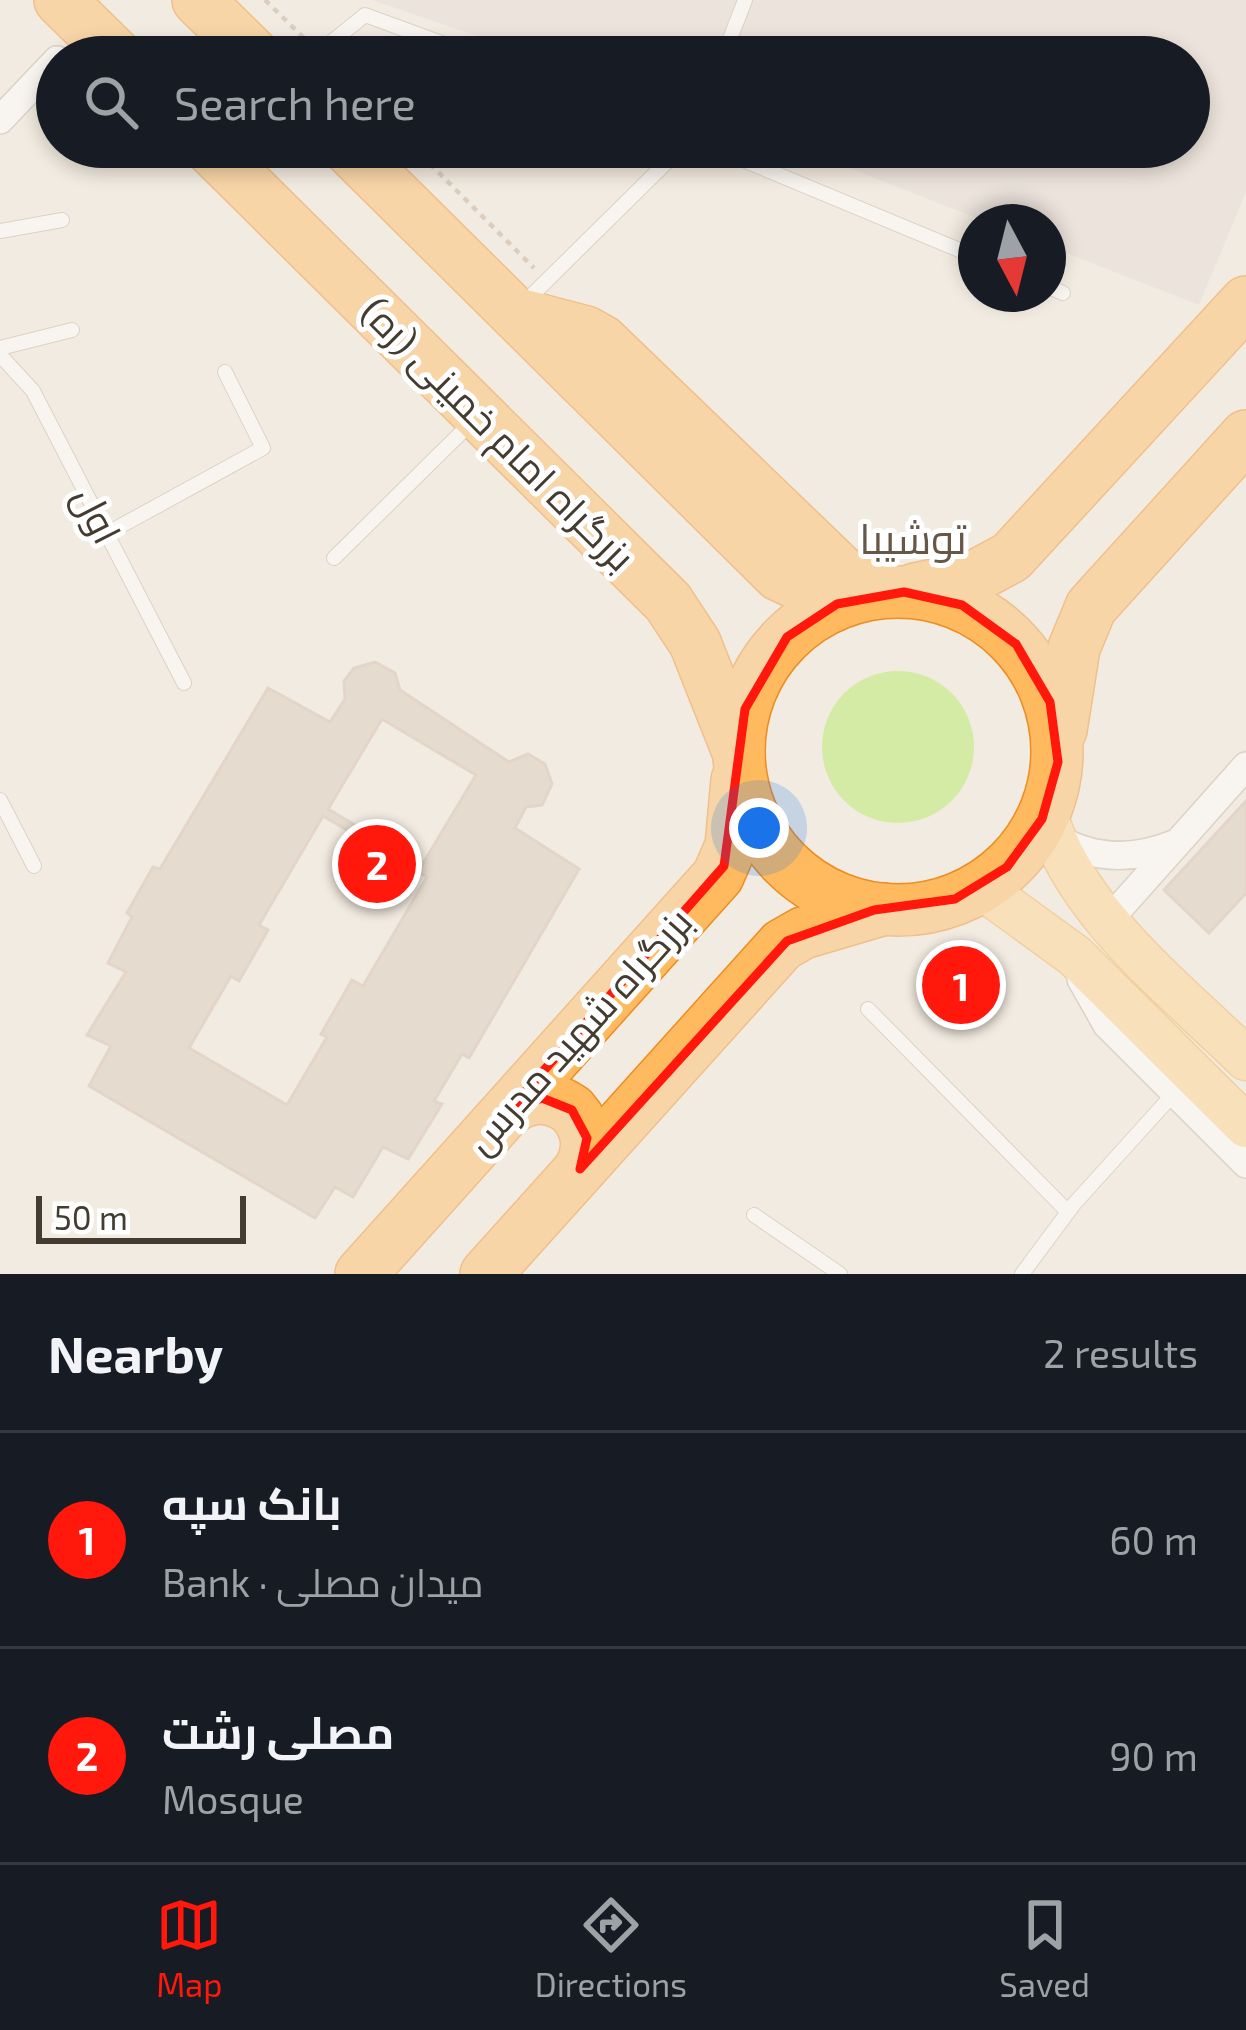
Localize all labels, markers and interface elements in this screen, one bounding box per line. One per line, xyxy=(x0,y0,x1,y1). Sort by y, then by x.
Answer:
search box xyxy=(36,36,1210,168)
icon: search xyxy=(78,69,144,135)
text: Search here xyxy=(174,75,416,129)
north arrow xyxy=(958,204,1066,312)
street label: بزرگراه امام خمینی (ره) xyxy=(349,286,646,583)
street label: اول xyxy=(63,478,132,552)
district label: توشیبا xyxy=(859,512,967,563)
your location xyxy=(729,798,789,858)
pin: 2 xyxy=(338,819,416,909)
street label: بزرگراه شهید مدرس xyxy=(455,897,702,1164)
pin: 1 xyxy=(922,940,1000,1030)
scale bar xyxy=(36,1190,246,1243)
text: 50 m xyxy=(54,1197,128,1237)
text: Nearby xyxy=(48,1322,223,1383)
text: 2 results xyxy=(1043,1329,1198,1376)
text: بانک سپه xyxy=(162,1475,342,1529)
text: 1 xyxy=(79,1516,95,1563)
text: 60 m xyxy=(1109,1516,1198,1563)
text: Bank · میدان مصلی xyxy=(162,1558,484,1605)
text: مصلی رشت xyxy=(162,1704,394,1758)
text: 2 xyxy=(76,1732,98,1779)
text: 90 m xyxy=(1109,1732,1198,1779)
text: Mosque xyxy=(162,1775,304,1822)
tab: Map xyxy=(156,1892,222,2004)
tab: Directions xyxy=(535,1892,687,2004)
tab: Saved xyxy=(999,1892,1090,2004)

